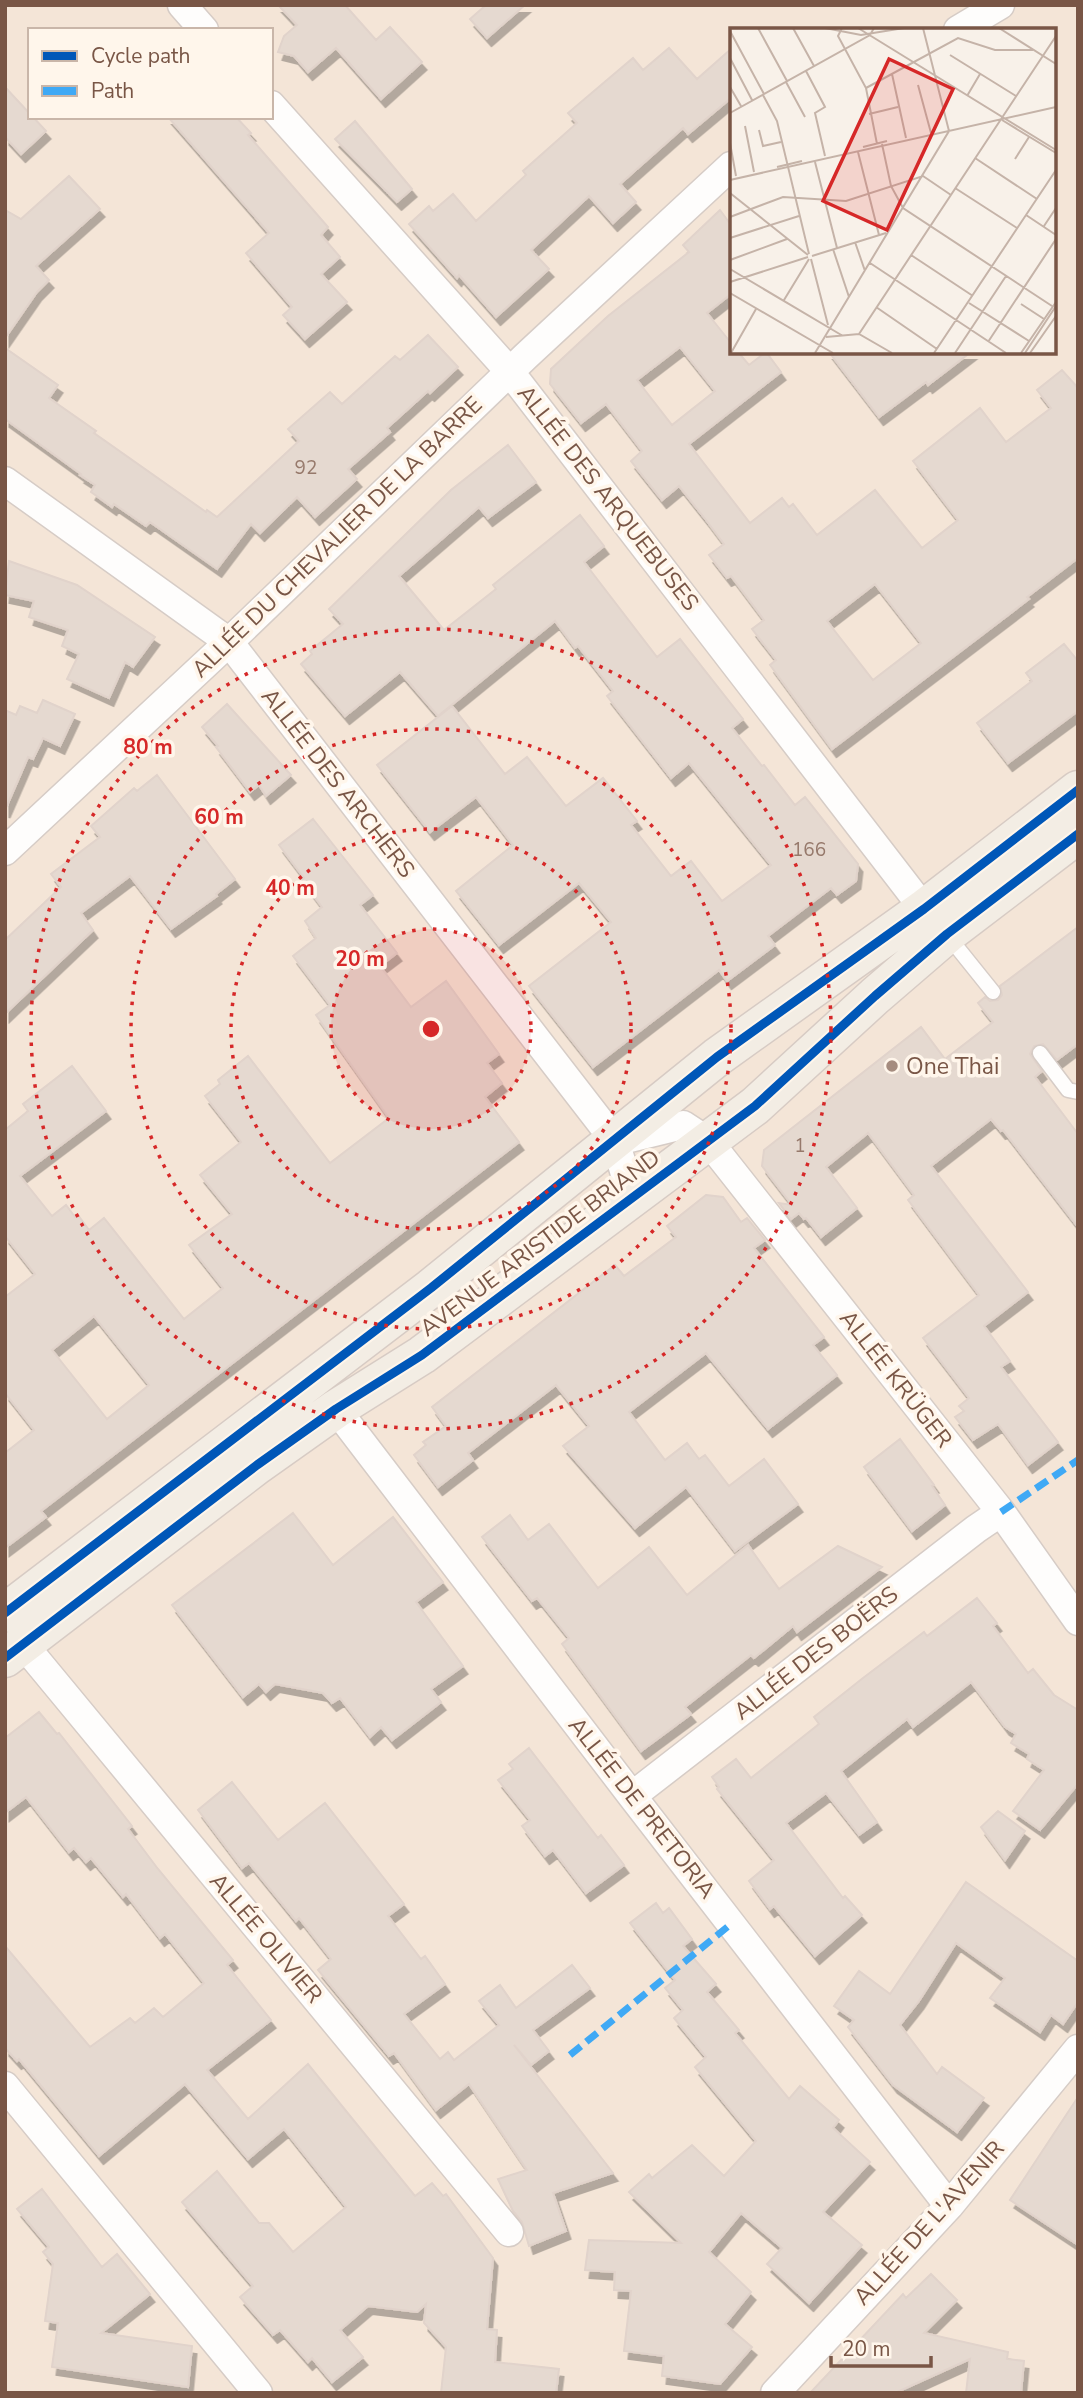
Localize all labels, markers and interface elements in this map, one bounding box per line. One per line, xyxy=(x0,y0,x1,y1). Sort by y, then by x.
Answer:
legend xyxy=(28,28,273,119)
inset map xyxy=(730,28,1055,354)
text: Cycle path xyxy=(91,42,190,70)
text: Path xyxy=(91,77,134,105)
street label: ALLÉE DES ARQUEBUSES xyxy=(510,379,706,617)
street label: ALLÉE DU CHEVALIER DE LA BARRE xyxy=(185,390,489,684)
house number: 92 xyxy=(295,455,317,481)
street label: ALLÉE DES ARCHERS xyxy=(254,682,422,884)
text: 80 m xyxy=(123,733,173,761)
text: 60 m xyxy=(194,803,244,831)
house number: 166 xyxy=(792,837,826,863)
text: 40 m xyxy=(265,874,315,902)
text: 20 m xyxy=(335,945,385,973)
centre of rings xyxy=(419,1017,443,1041)
place label: One Thai xyxy=(906,1051,999,1082)
marker: One Thai xyxy=(884,1058,900,1074)
house number: 1 xyxy=(794,1133,806,1159)
street label: AVENUE ARISTIDE BRIAND xyxy=(413,1142,667,1344)
street label: ALLÉE KRÜGER xyxy=(833,1304,959,1454)
street label: ALLÉE DES BOËRS xyxy=(727,1579,905,1727)
street label: ALLÉE DE PRETORIA xyxy=(561,1711,723,1905)
street label: ALLÉE OLIVIER xyxy=(202,1866,330,2010)
street label: ALLÉE DE L'AVENIR xyxy=(847,2134,1011,2312)
scale bar xyxy=(831,2324,931,2368)
text: 20 m xyxy=(842,2335,891,2363)

